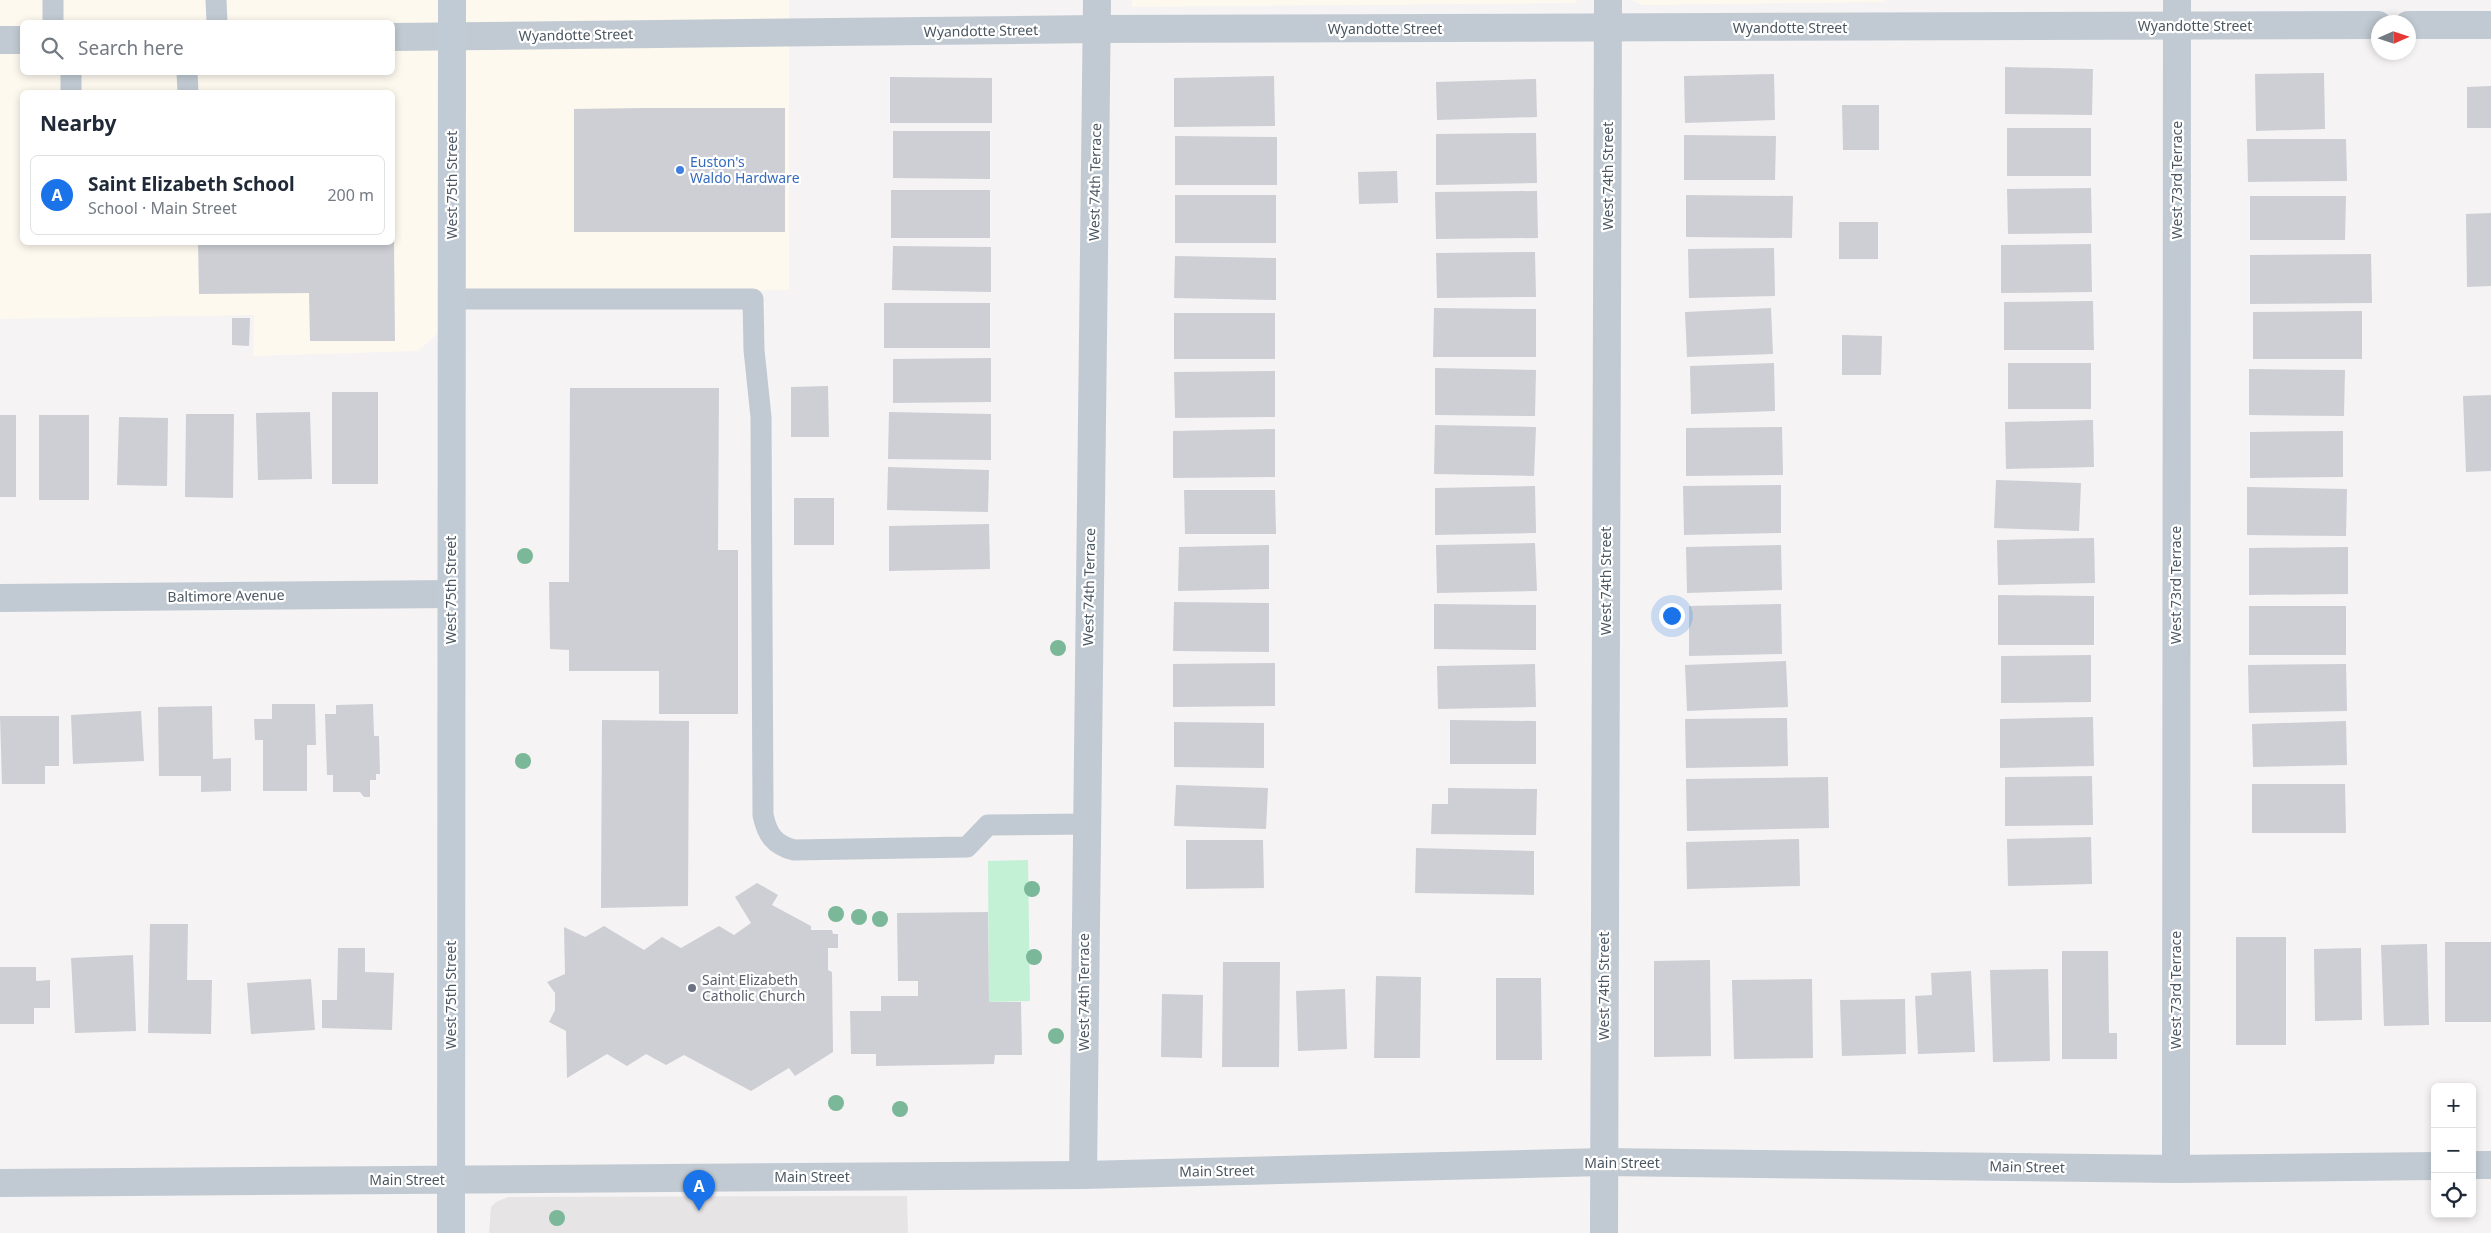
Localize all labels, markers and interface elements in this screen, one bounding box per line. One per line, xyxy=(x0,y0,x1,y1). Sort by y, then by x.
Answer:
north arrow xyxy=(2371,15,2416,60)
street label: Wyandotte Street xyxy=(2138,16,2252,35)
street label: Wyandotte Street xyxy=(1733,18,1847,37)
street label: Wyandotte Street xyxy=(1328,19,1442,38)
search box xyxy=(20,20,395,75)
street label: Wyandotte Street xyxy=(924,20,1038,41)
street label: Wyandotte Street xyxy=(519,24,633,45)
icon: search xyxy=(38,34,66,62)
text: Search here xyxy=(78,35,184,61)
text: Nearby xyxy=(40,109,116,137)
street label: West 73rd Terrace xyxy=(2167,121,2186,239)
street label: West 74th Street xyxy=(1598,122,1617,230)
street label: West 74th Terrace xyxy=(1084,123,1105,241)
street label: West 75th Street xyxy=(442,131,461,239)
place label: Euston's Waldo Hardware xyxy=(690,152,800,187)
marker: Euston's Waldo Hardware xyxy=(674,164,686,176)
text: Saint Elizabeth School xyxy=(88,171,295,197)
text: A xyxy=(51,184,63,206)
text: 200 m xyxy=(327,184,374,206)
text: School · Main Street xyxy=(88,197,237,219)
street label: West 73rd Terrace xyxy=(2166,526,2185,644)
street label: West 74th Street xyxy=(1596,527,1615,635)
street label: West 74th Terrace xyxy=(1078,528,1099,646)
street label: West 75th Street xyxy=(441,536,460,644)
street label: Baltimore Avenue xyxy=(167,585,285,606)
your location xyxy=(1659,603,1685,629)
street label: West 73rd Terrace xyxy=(2166,931,2185,1049)
street label: West 74th Street xyxy=(1594,932,1613,1040)
street label: West 74th Terrace xyxy=(1074,933,1093,1051)
street label: West 75th Street xyxy=(441,941,460,1049)
place label: Saint Elizabeth Catholic Church xyxy=(702,970,806,1005)
marker: Saint Elizabeth Catholic Church xyxy=(686,982,698,994)
map controls xyxy=(2431,1083,2476,1218)
button: + xyxy=(2431,1083,2476,1128)
button: − xyxy=(2431,1128,2476,1173)
street label: Main Street xyxy=(1584,1153,1660,1172)
street label: Main Street xyxy=(1989,1156,2065,1177)
street label: Main Street xyxy=(1179,1160,1255,1181)
street label: Main Street xyxy=(774,1167,850,1186)
street label: Main Street xyxy=(369,1170,445,1189)
pin: A xyxy=(683,1170,715,1211)
button: locate xyxy=(2431,1173,2476,1218)

